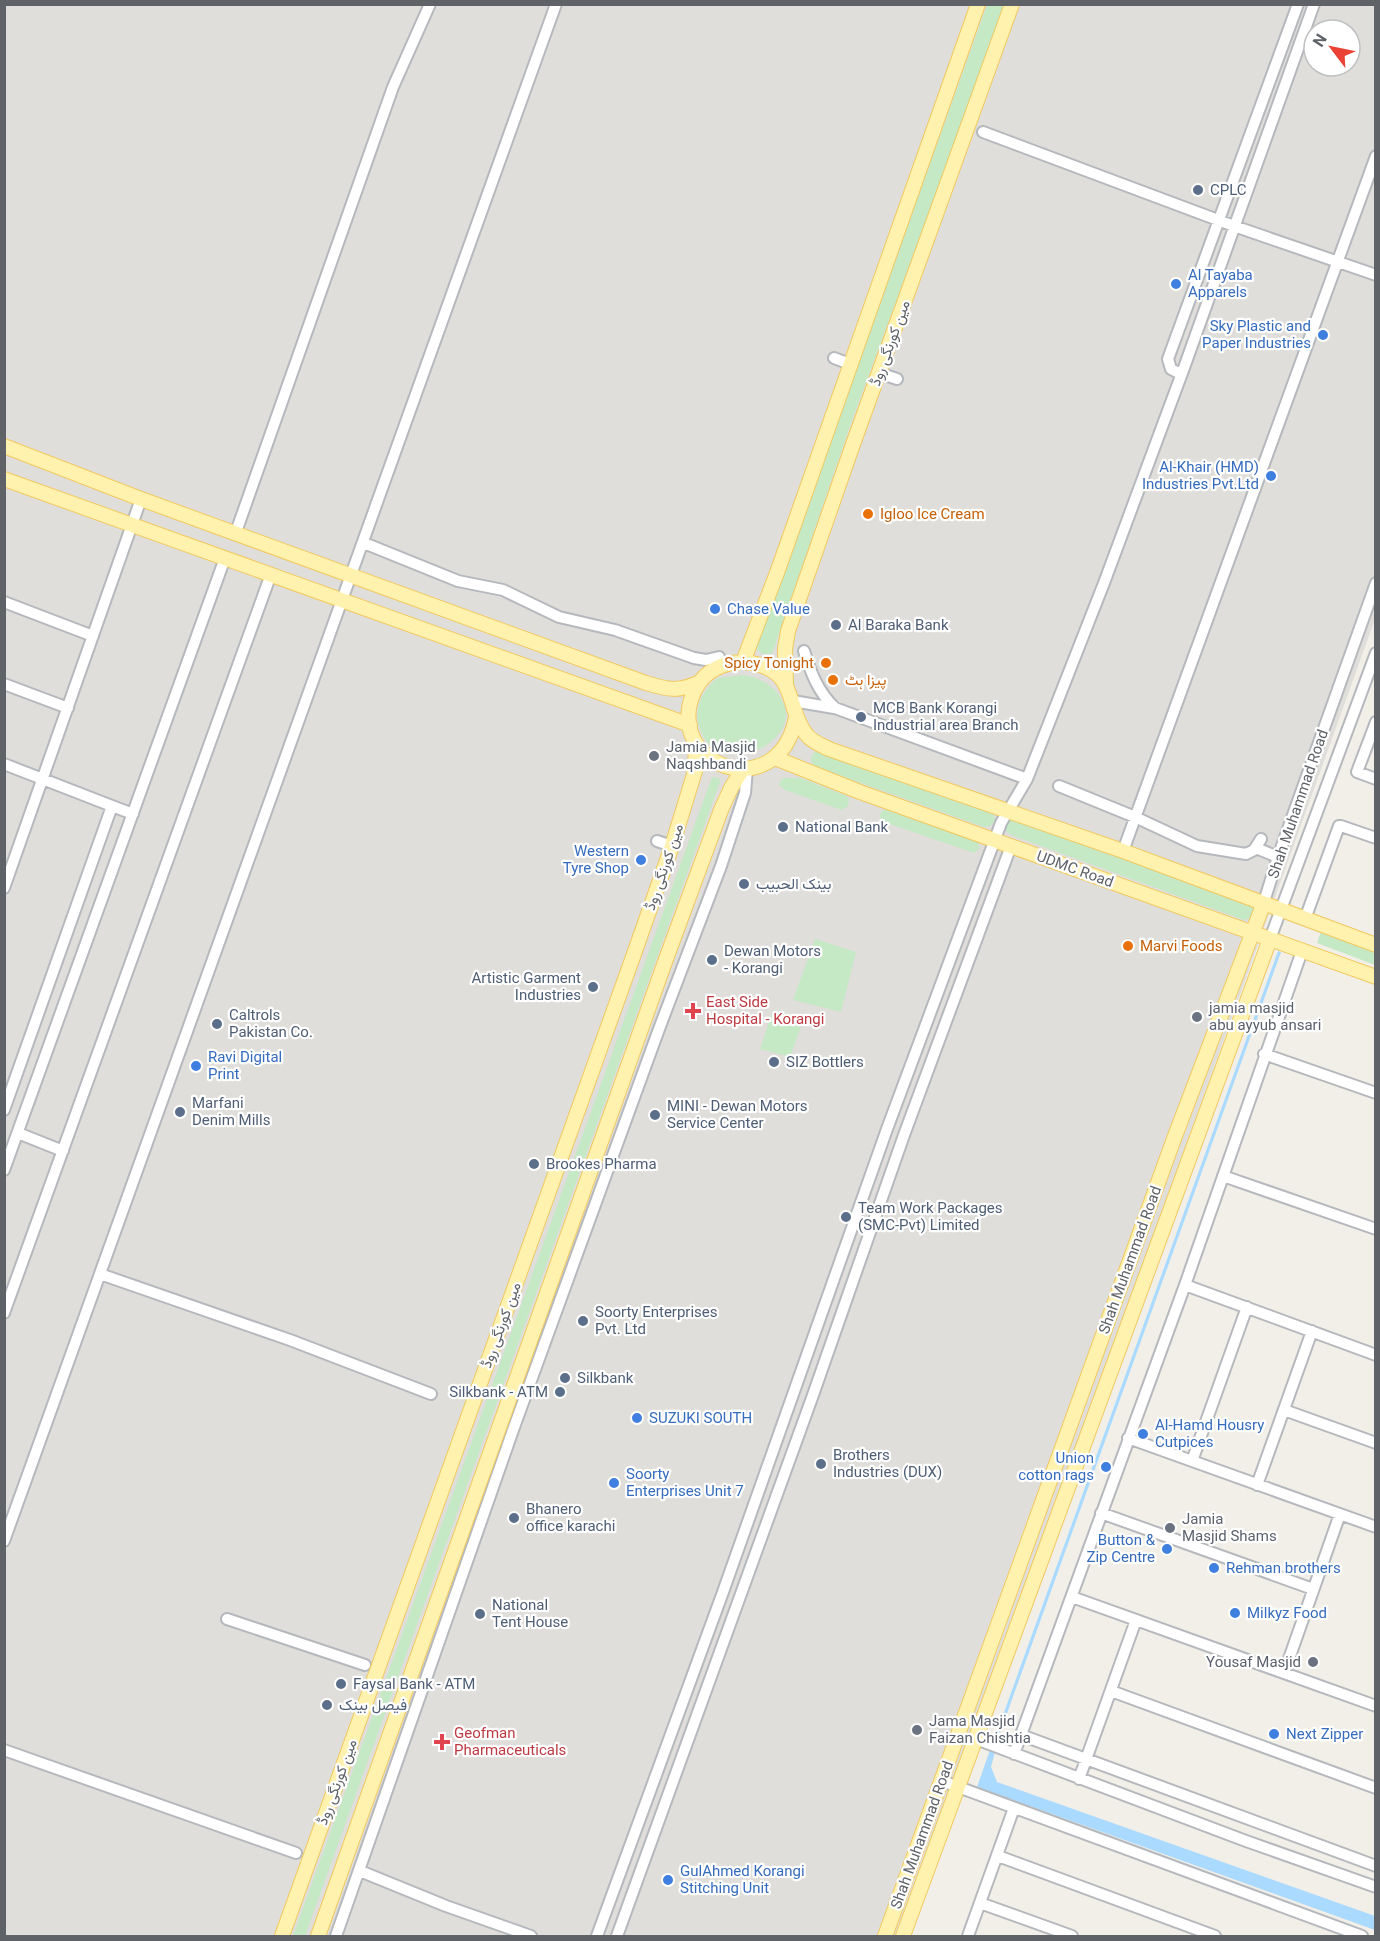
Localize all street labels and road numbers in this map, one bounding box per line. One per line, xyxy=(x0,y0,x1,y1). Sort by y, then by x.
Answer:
street label: مین کورنگی روڈ xyxy=(866,298,915,389)
street label: Shah Muhammad Road xyxy=(1264,727,1332,881)
street label: مین کورنگی روڈ xyxy=(641,821,688,913)
street label: UDMC Road xyxy=(1034,847,1116,891)
street label: Shah Muhammad Road xyxy=(1095,1184,1165,1336)
street label: مین کورنگی روڈ xyxy=(477,1280,526,1371)
street label: مین کورنگی روڈ xyxy=(313,1737,362,1828)
street label: Shah Muhammad Road xyxy=(887,1759,957,1911)

